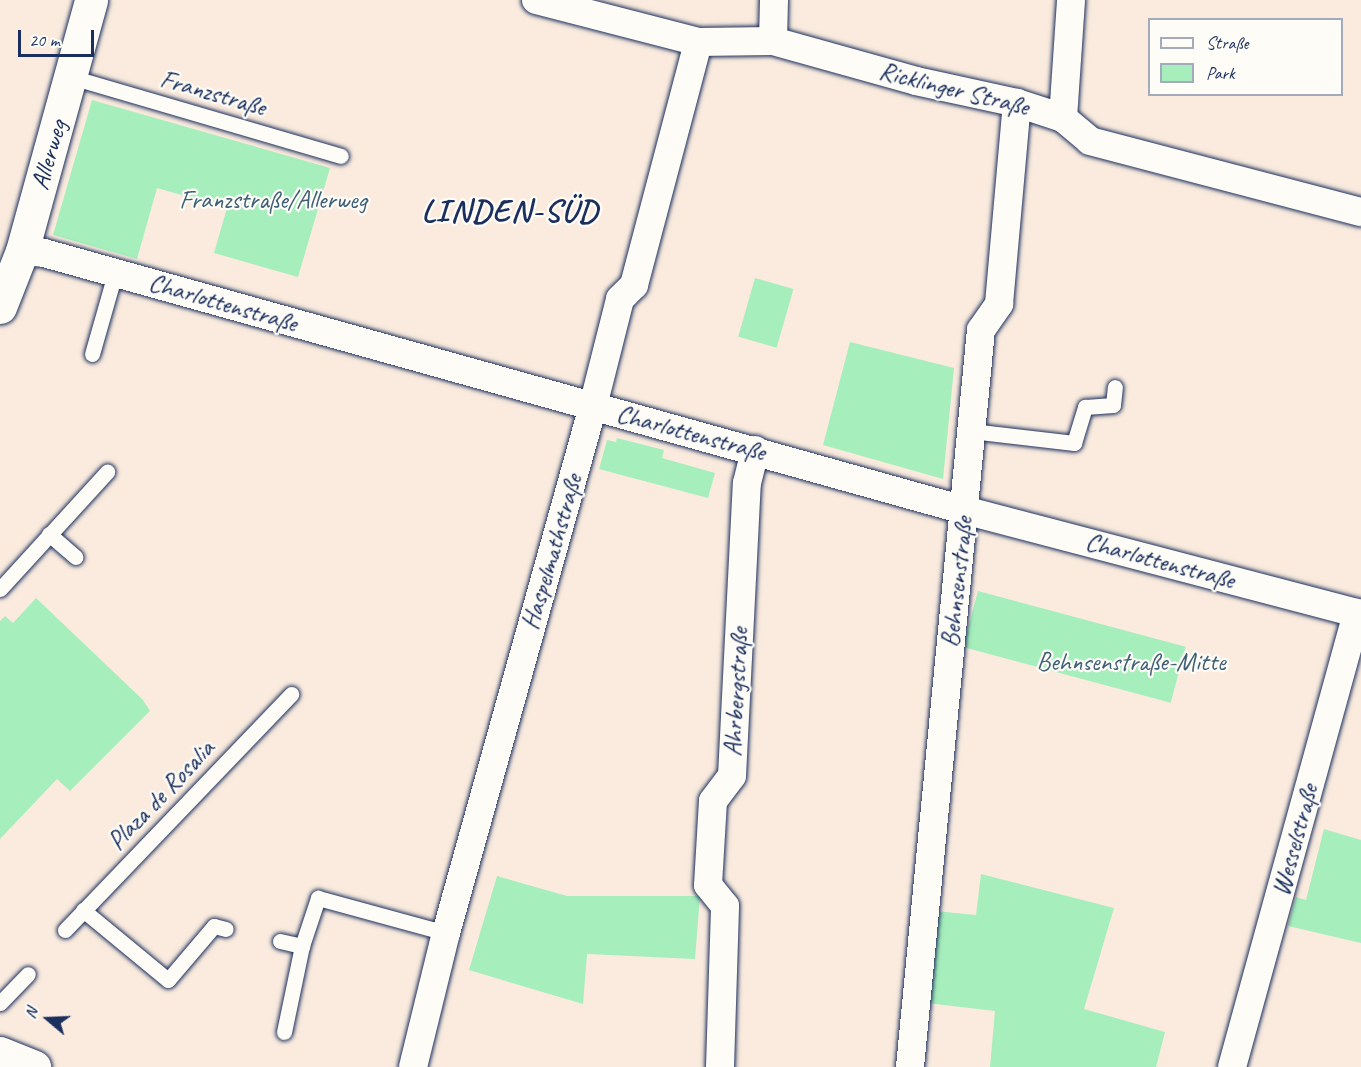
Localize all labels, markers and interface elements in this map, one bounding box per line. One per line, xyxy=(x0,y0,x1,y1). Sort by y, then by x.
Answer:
scale bar xyxy=(21,18,98,56)
legend xyxy=(1148,18,1343,96)
text: 20 m xyxy=(29,29,60,51)
text: Straße xyxy=(1206,32,1248,54)
street label: Ricklinger Straße xyxy=(876,55,1032,123)
text: Park xyxy=(1206,62,1235,84)
street label: Franzstraße xyxy=(157,63,269,123)
street label: Allerweg xyxy=(24,117,74,193)
park label: Franzstraße/Allerweg xyxy=(179,184,367,216)
district label: LINDEN-SÜD xyxy=(423,192,597,230)
street label: Charlottenstraße xyxy=(145,267,301,339)
street label: Charlottenstraße xyxy=(613,398,769,468)
street label: Haspelmathstraße xyxy=(515,471,589,633)
street label: Behnsenstraße xyxy=(935,515,979,649)
street label: Charlottenstraße xyxy=(1082,526,1238,596)
street label: Ahrbergstraße xyxy=(717,627,755,757)
park label: Behnsenstraße-Mitte xyxy=(1036,646,1226,678)
street label: Plaza de Rosalia xyxy=(101,734,221,856)
street label: Wesselstraße xyxy=(1265,781,1325,899)
north arrow xyxy=(18,989,78,1049)
text: N xyxy=(20,1005,42,1021)

